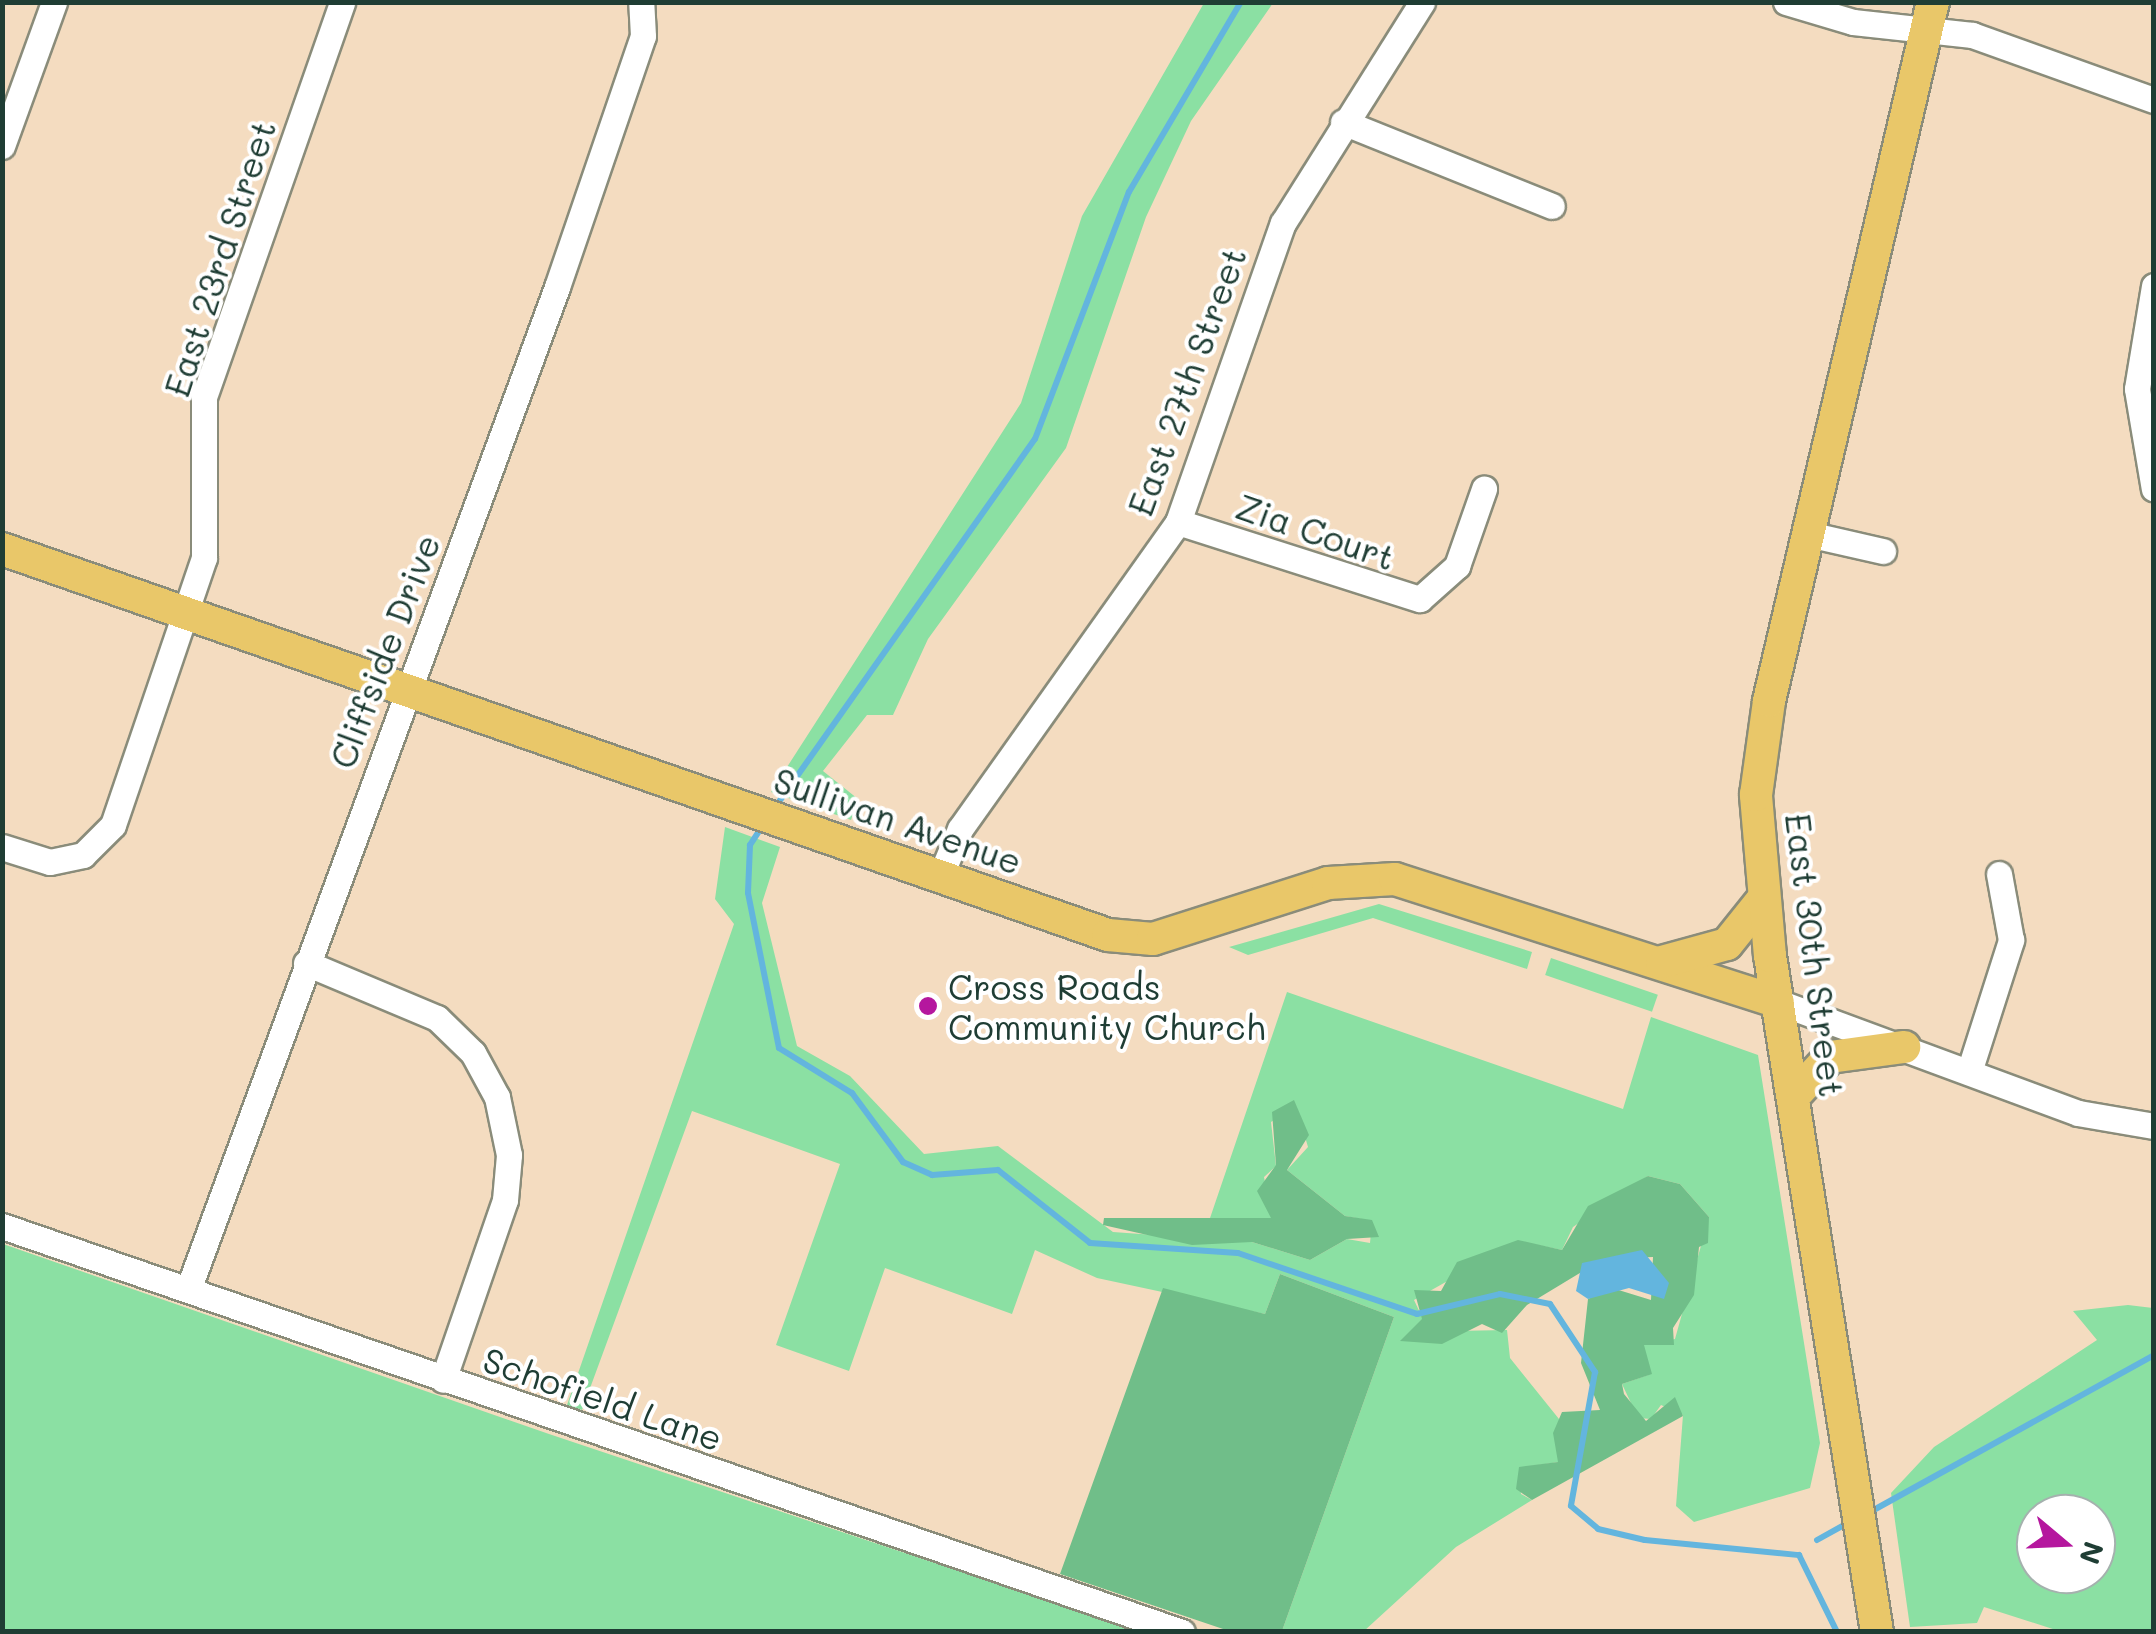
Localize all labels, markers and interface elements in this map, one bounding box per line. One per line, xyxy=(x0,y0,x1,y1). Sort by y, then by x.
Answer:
street label: East 23rd Street xyxy=(155,115,283,401)
street label: East 27th Street xyxy=(1118,241,1254,521)
street label: Zia Court xyxy=(1231,484,1401,578)
street label: Cliffside Drive xyxy=(320,528,448,774)
street label: Sullivan Avenue xyxy=(769,758,1027,882)
street label: East 30th Street xyxy=(1778,811,1854,1099)
place label: Cross Roads Community Church xyxy=(948,965,1265,1047)
marker: Cross Roads Community Church xyxy=(917,995,939,1017)
street label: Schofield Lane xyxy=(478,1337,728,1459)
north arrow xyxy=(2016,1494,2116,1594)
text: N xyxy=(2072,1537,2113,1569)

